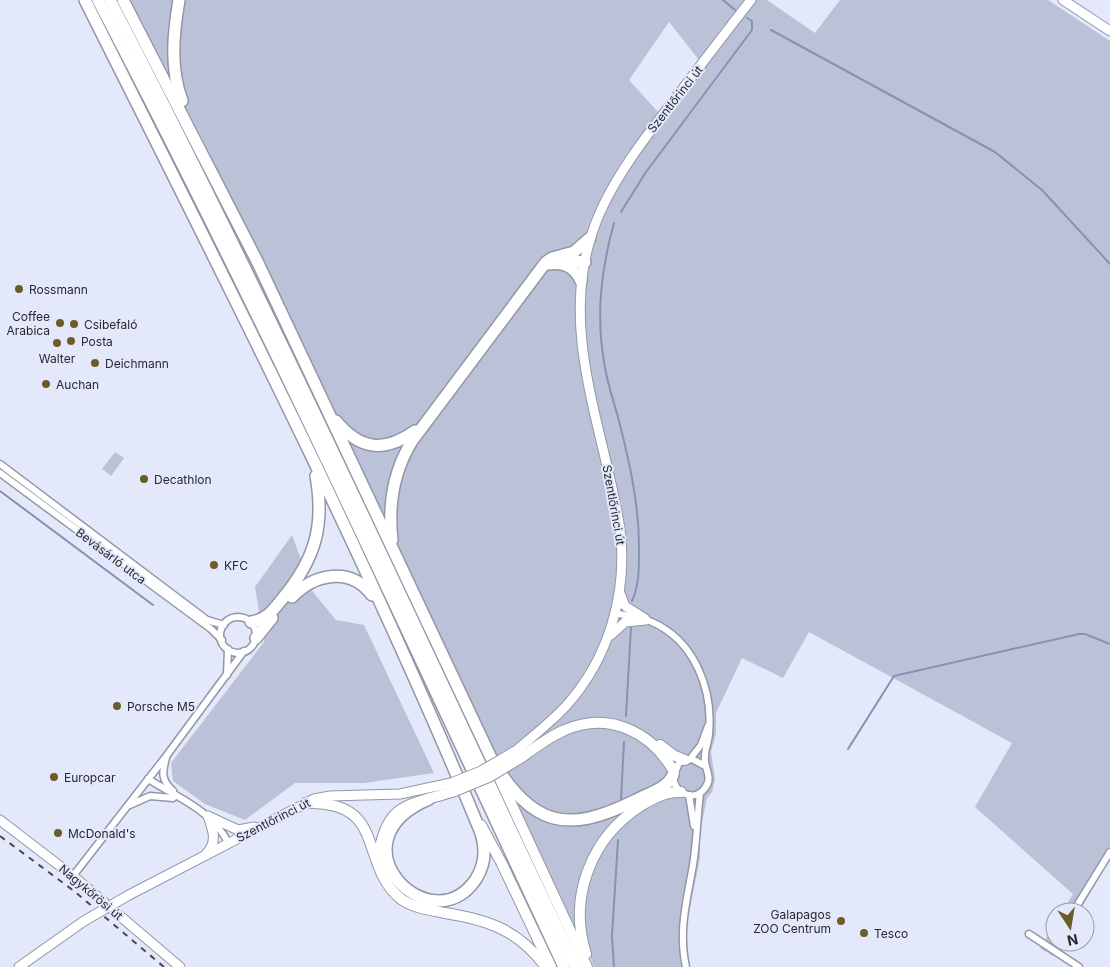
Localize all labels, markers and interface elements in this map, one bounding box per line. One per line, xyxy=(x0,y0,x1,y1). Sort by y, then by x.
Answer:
street label: Szentlőrinci út xyxy=(644,62,706,136)
place label: Rossmann xyxy=(29,282,88,297)
marker: Rossmann xyxy=(13,283,25,295)
place label: Coffee Arabica xyxy=(7,309,50,338)
marker: Coffee Arabica xyxy=(54,317,66,329)
place label: Csibefaló xyxy=(84,317,137,332)
marker: Csibefaló xyxy=(68,318,80,330)
place label: Posta xyxy=(81,334,113,349)
marker: Posta xyxy=(65,335,77,347)
marker: Walter xyxy=(51,337,63,349)
place label: Walter xyxy=(39,351,76,366)
place label: Deichmann xyxy=(105,356,169,371)
marker: Deichmann xyxy=(89,357,101,369)
place label: Auchan xyxy=(56,377,99,392)
marker: Auchan xyxy=(40,378,52,390)
street label: Szentlőrinci út xyxy=(600,464,628,546)
place label: Decathlon xyxy=(154,472,212,487)
marker: Decathlon xyxy=(138,473,150,485)
street label: Bevásárló utca xyxy=(73,525,149,587)
place label: KFC xyxy=(224,558,248,573)
marker: KFC xyxy=(208,559,220,571)
place label: Porsche M5 xyxy=(127,699,195,714)
marker: Porsche M5 xyxy=(111,700,123,712)
place label: Europcar xyxy=(64,770,116,785)
marker: Europcar xyxy=(48,771,60,783)
street label: Szentlőrinci út xyxy=(233,795,313,845)
place label: McDonald's xyxy=(68,826,136,841)
marker: McDonald's xyxy=(52,827,64,839)
street label: Nagykőrösi út xyxy=(56,861,126,923)
north arrow xyxy=(1045,902,1095,952)
place label: Galapagos ZOO Centrum xyxy=(753,907,831,936)
marker: Galapagos ZOO Centrum xyxy=(835,915,847,927)
place label: Tesco xyxy=(874,926,908,941)
marker: Tesco xyxy=(858,927,870,939)
text: N xyxy=(1066,931,1080,950)

